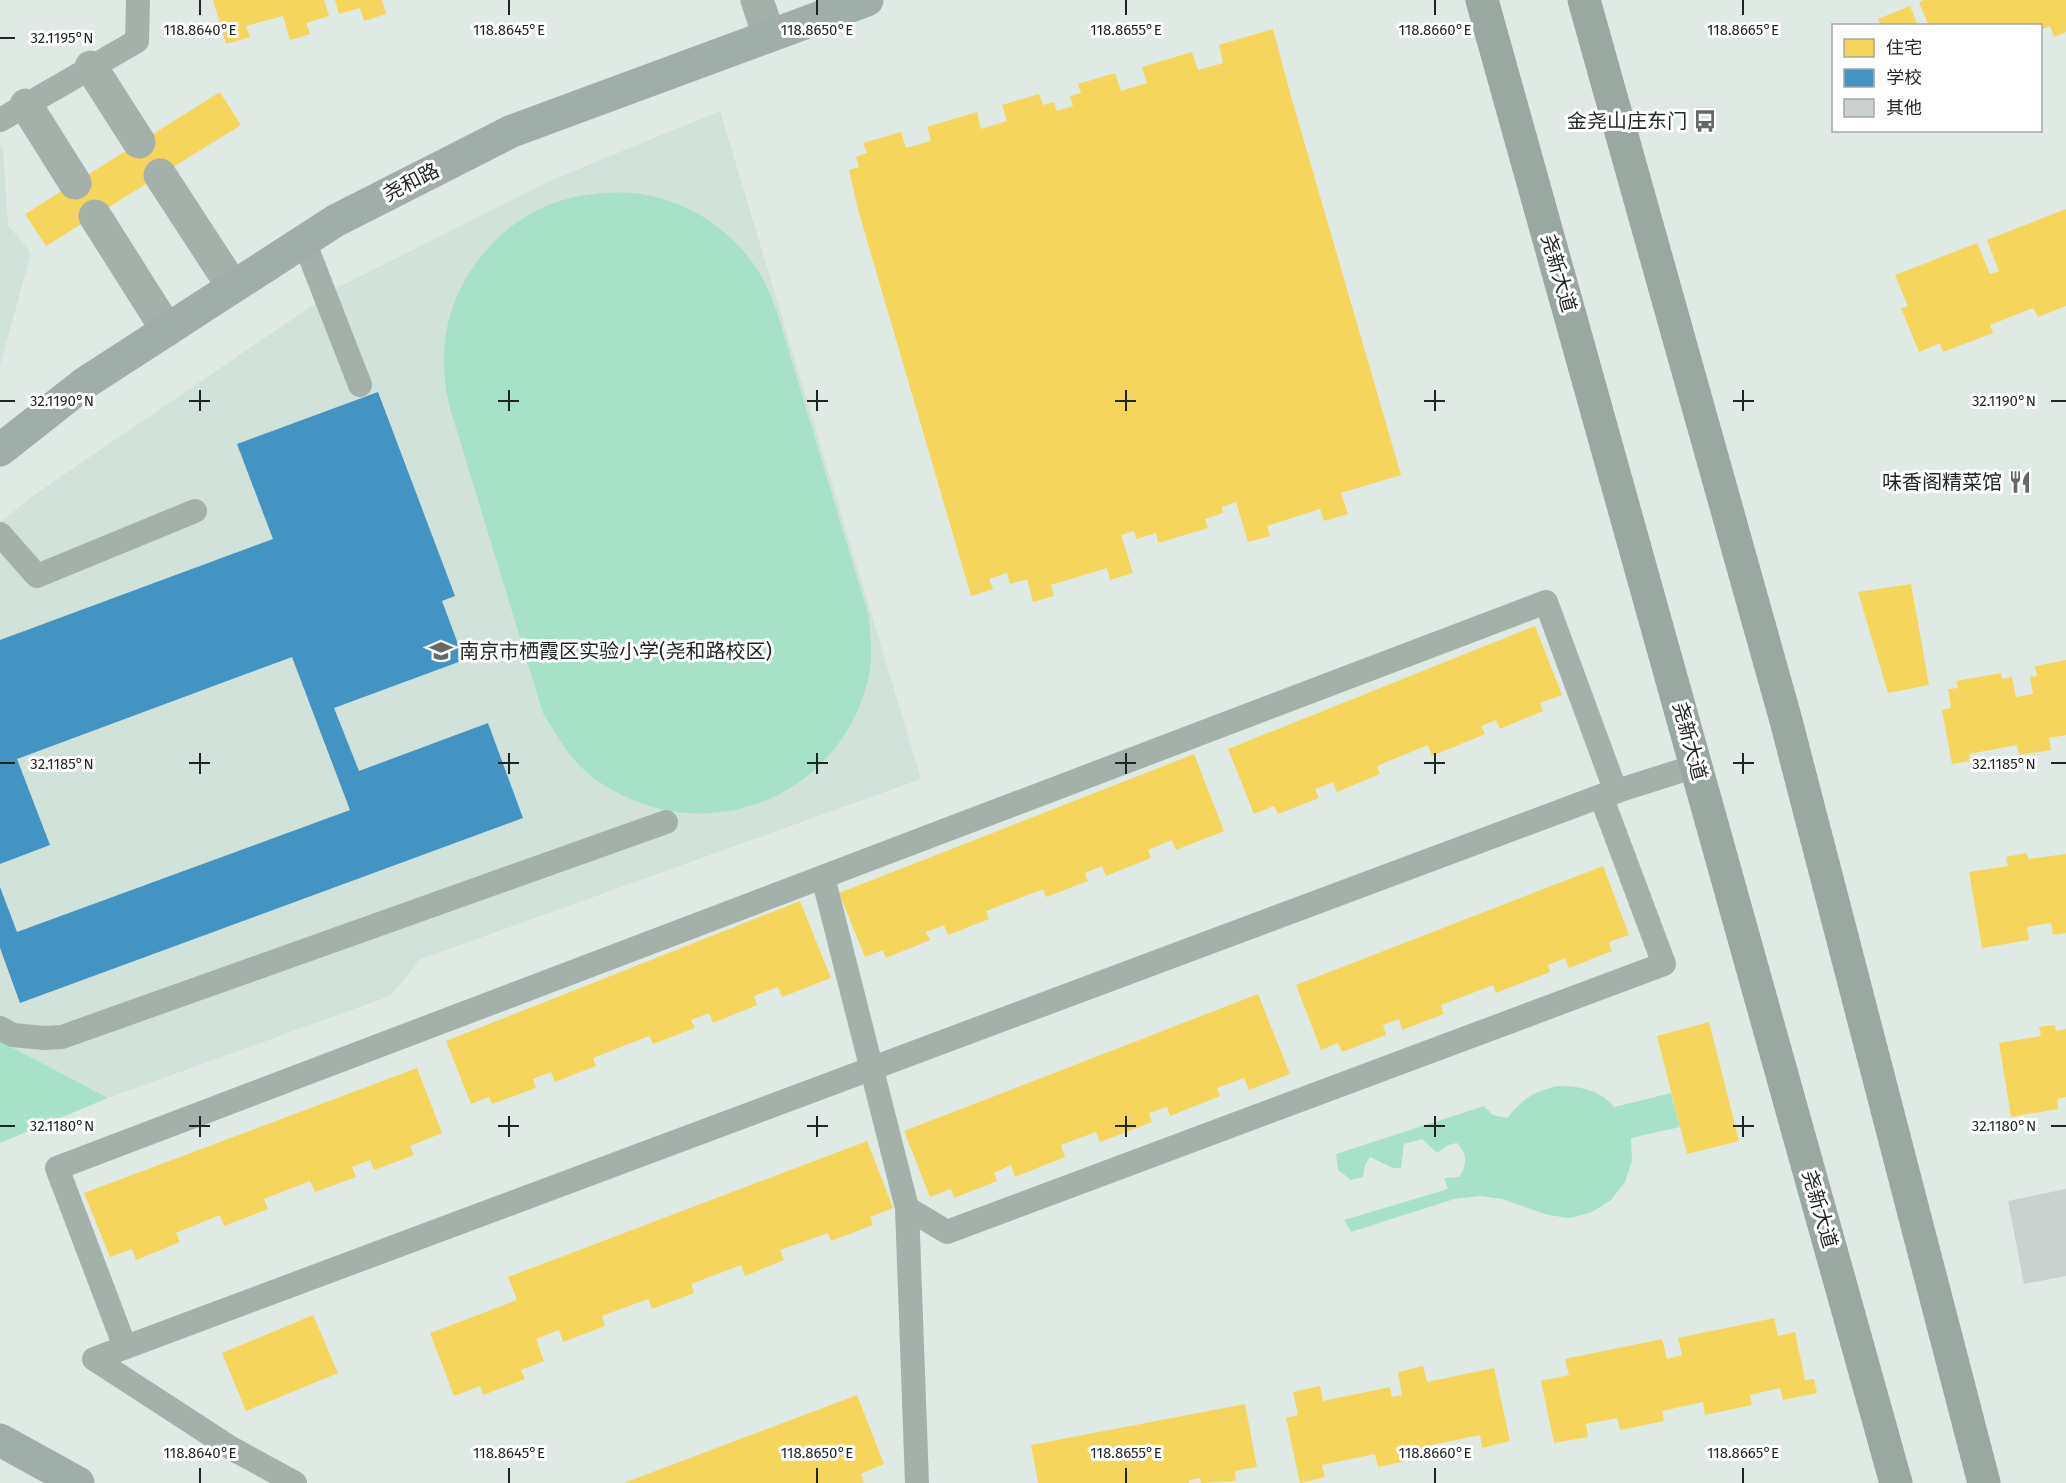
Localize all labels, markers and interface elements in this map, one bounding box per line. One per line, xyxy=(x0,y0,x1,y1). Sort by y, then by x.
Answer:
text: 118.8640°E xyxy=(163,21,237,39)
text: 118.8645°E xyxy=(473,21,545,39)
text: 118.8650°E xyxy=(781,21,853,39)
text: 118.8655°E xyxy=(1090,21,1162,39)
text: 118.8660°E xyxy=(1398,21,1472,39)
text: 118.8665°E xyxy=(1707,21,1779,39)
legend xyxy=(1832,24,2042,132)
text: 32.1195°N xyxy=(31,29,93,47)
text: 住宅 xyxy=(1886,37,1922,59)
text: 学校 xyxy=(1886,67,1922,89)
text: 其他 xyxy=(1886,97,1922,119)
bus stop icon: 金尧山庄东门 xyxy=(1692,108,1718,134)
place label: 金尧山庄东门 xyxy=(1567,109,1687,133)
street label: 尧和路 xyxy=(379,158,443,206)
street label: 尧新大道 xyxy=(1536,231,1582,315)
text: 32.1190°N xyxy=(30,392,94,410)
text: 32.1190°N xyxy=(1972,392,2036,410)
restaurant icon: 味香阁精菜馆 xyxy=(2007,469,2033,495)
place label: 味香阁精菜馆 xyxy=(1882,470,2002,494)
school or university icon: 南京市栖霞区实验小学(尧和路校区) xyxy=(428,638,454,664)
place label: 南京市栖霞区实验小学(尧和路校区) xyxy=(459,639,772,663)
street label: 尧新大道 xyxy=(1668,699,1712,783)
text: 32.1185°N xyxy=(30,755,94,773)
text: 32.1185°N xyxy=(1972,755,2036,773)
text: 32.1180°N xyxy=(30,1117,94,1135)
text: 32.1180°N xyxy=(1972,1117,2036,1135)
street label: 尧新大道 xyxy=(1797,1167,1843,1251)
text: 118.8640°E xyxy=(163,1444,237,1462)
text: 118.8645°E xyxy=(473,1444,545,1462)
text: 118.8650°E xyxy=(781,1444,853,1462)
text: 118.8655°E xyxy=(1090,1444,1162,1462)
text: 118.8660°E xyxy=(1398,1444,1472,1462)
text: 118.8665°E xyxy=(1707,1444,1779,1462)

